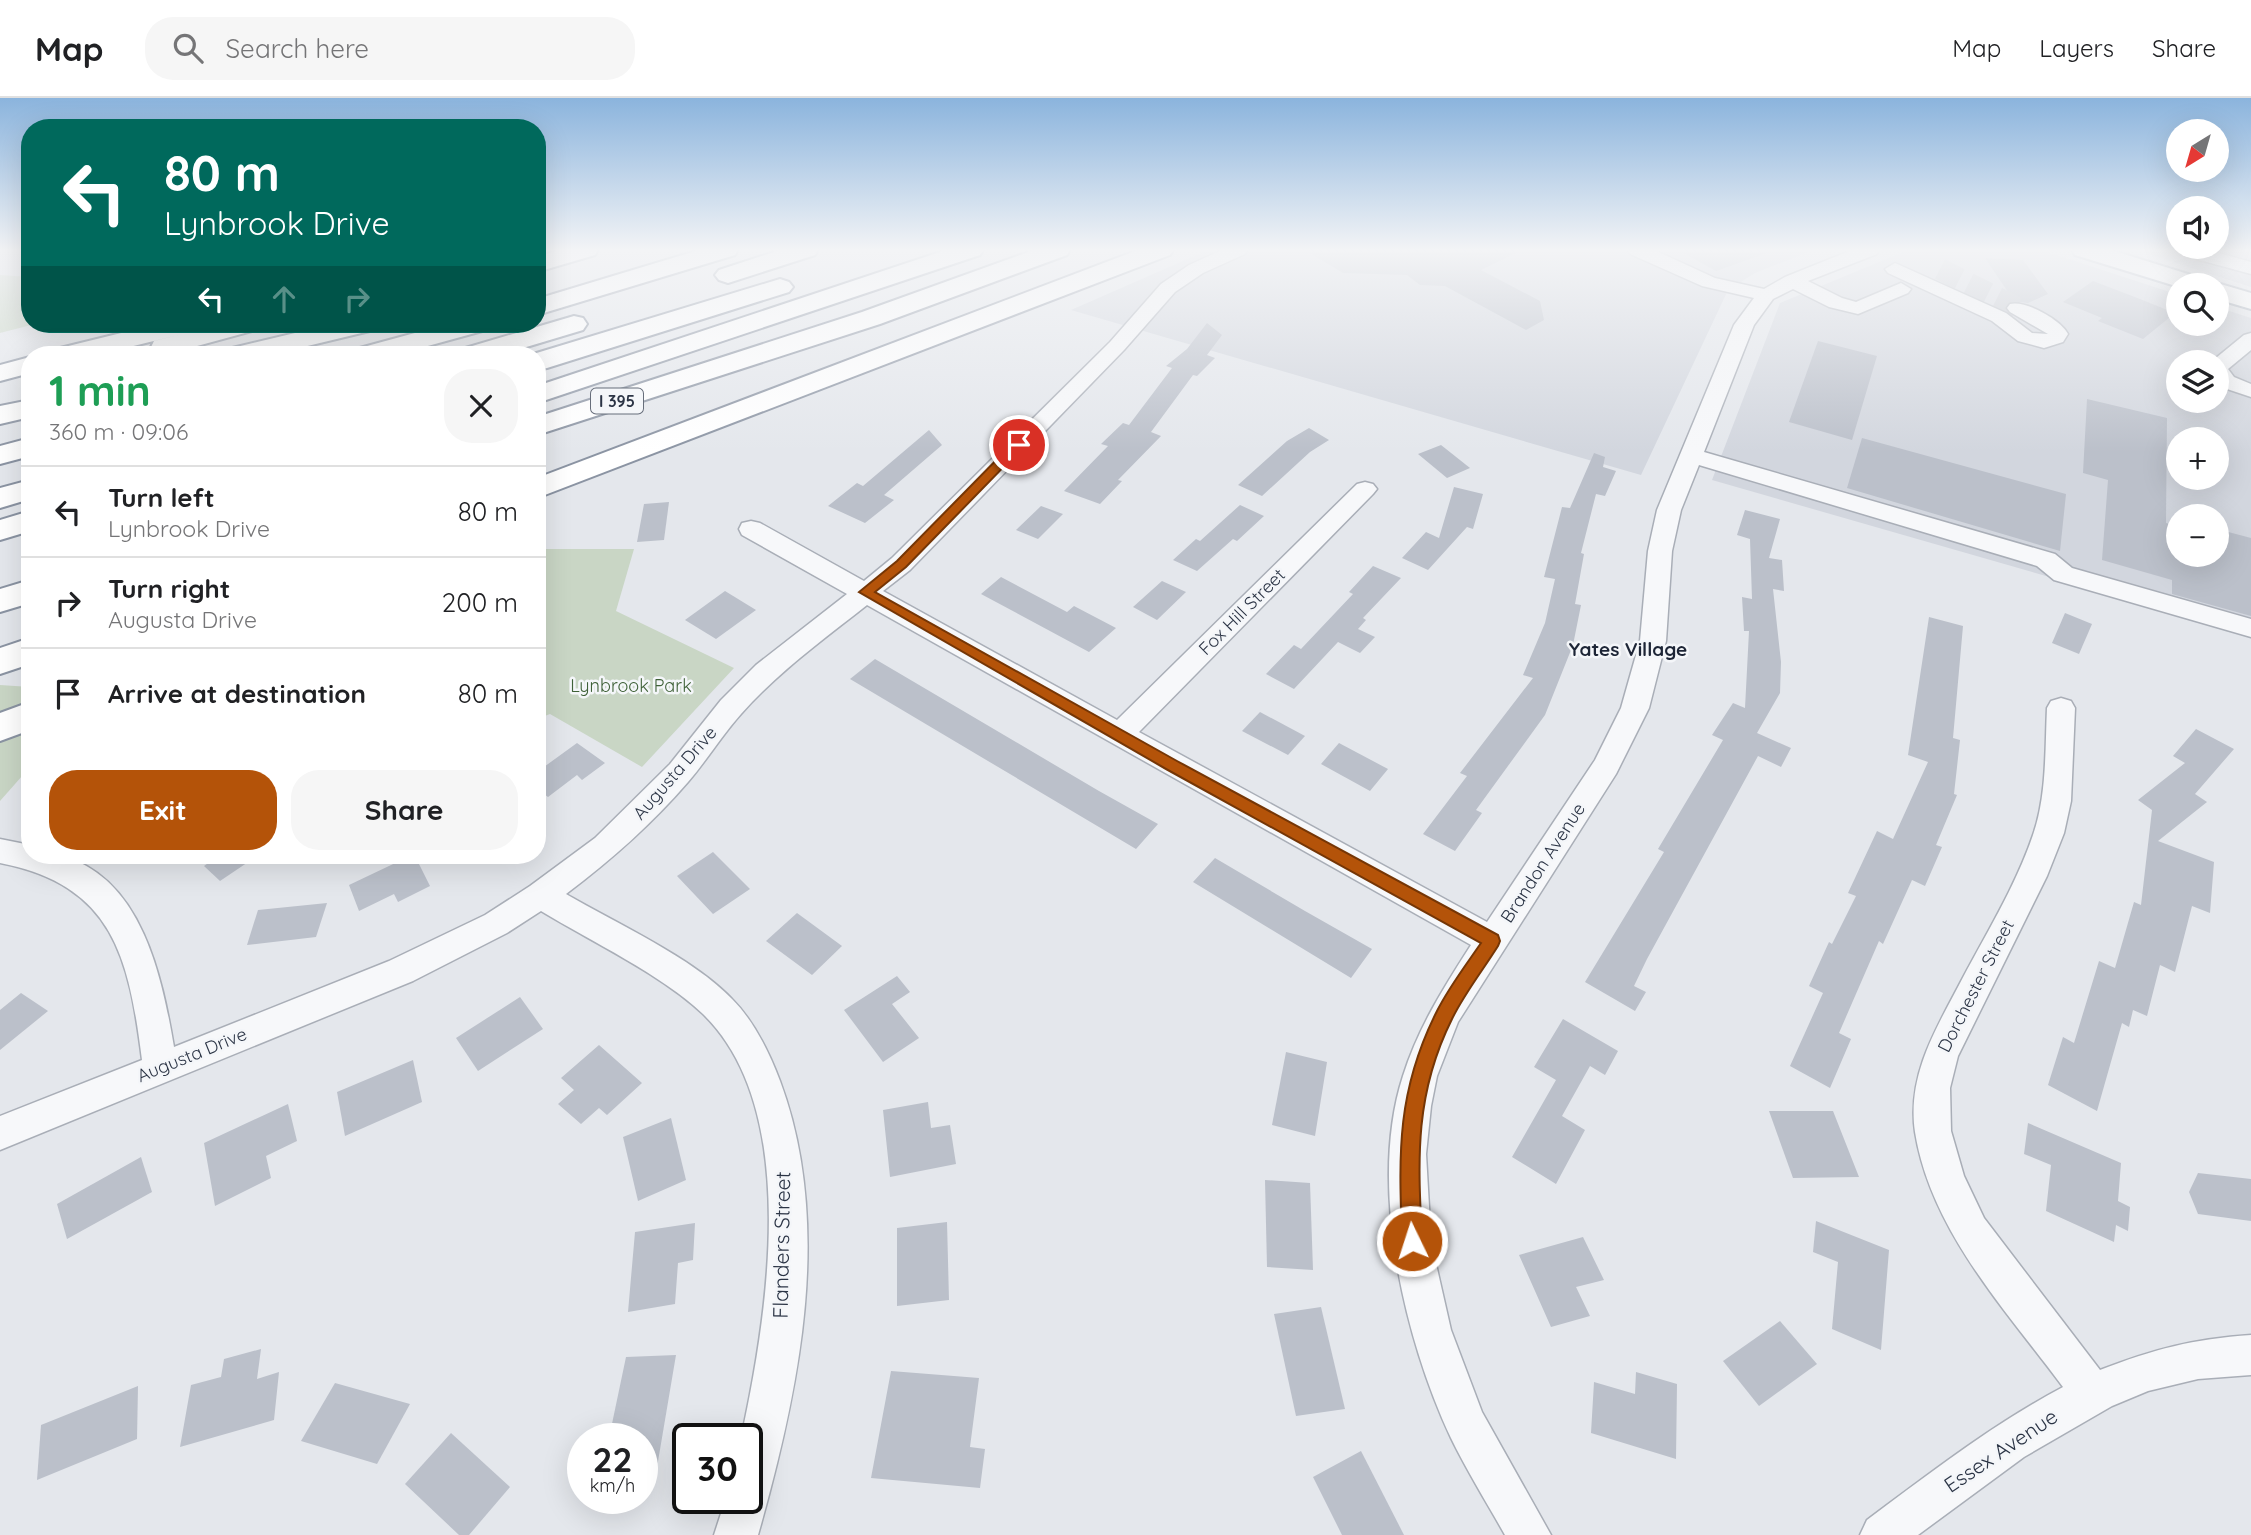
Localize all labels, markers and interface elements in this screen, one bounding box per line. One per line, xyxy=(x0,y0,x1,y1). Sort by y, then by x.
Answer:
search box xyxy=(145,17,635,80)
text: Map xyxy=(35,28,103,69)
icon: search xyxy=(169,29,207,67)
text: Search here xyxy=(225,32,369,65)
text: Map xyxy=(1952,33,2001,63)
text: Layers xyxy=(2039,33,2114,63)
text: Share xyxy=(2152,33,2216,63)
north arrow xyxy=(2166,119,2230,182)
map controls xyxy=(2166,119,2229,567)
text: 80 m xyxy=(164,142,280,203)
icon: left xyxy=(49,147,140,238)
button: sound xyxy=(2166,196,2229,259)
text: Lynbrook Drive xyxy=(164,203,390,243)
button: search xyxy=(2166,273,2229,336)
icon: left xyxy=(192,280,230,318)
icon: ahead xyxy=(265,280,303,318)
icon: right xyxy=(338,280,376,318)
button: layers xyxy=(2166,350,2229,413)
text: 1 min xyxy=(49,364,151,417)
button: close xyxy=(444,369,518,443)
road number: I 395 xyxy=(591,388,643,414)
pin xyxy=(989,415,1049,475)
text: 360 m · 09:06 xyxy=(49,417,188,446)
icon: arrive xyxy=(1000,426,1038,464)
button: + xyxy=(2166,427,2229,490)
text: Turn left xyxy=(108,481,215,514)
icon: left xyxy=(49,493,87,531)
text: 80 m xyxy=(458,495,518,528)
button: − xyxy=(2166,504,2229,567)
text: Lynbrook Drive xyxy=(108,514,270,543)
street label: Fox Hill Street xyxy=(1193,563,1290,660)
text: Turn right xyxy=(108,572,230,605)
icon: right xyxy=(49,584,87,622)
text: 200 m xyxy=(442,586,518,619)
text: Augusta Drive xyxy=(108,605,257,634)
district label: Yates Village xyxy=(1569,637,1687,661)
park label: Lynbrook Park xyxy=(570,674,692,697)
icon: arrive xyxy=(49,675,87,713)
text: Arrive at destination xyxy=(108,677,366,710)
text: 80 m xyxy=(458,677,518,710)
street label: Augusta Drive xyxy=(628,721,722,824)
button: Exit xyxy=(49,770,277,850)
button: Share xyxy=(291,770,518,850)
street label: Brandon Avenue xyxy=(1495,798,1590,927)
street label: Dorchester Street xyxy=(1932,916,2019,1056)
street label: Augusta Drive xyxy=(133,1022,250,1087)
street label: Flanders Street xyxy=(767,1171,795,1319)
position arrow xyxy=(1375,1204,1449,1278)
street label: Essex Avenue xyxy=(1939,1403,2062,1498)
speed limit sign: 30 xyxy=(672,1423,763,1514)
text: 22 xyxy=(593,1437,632,1481)
text: km/h xyxy=(590,1474,635,1497)

